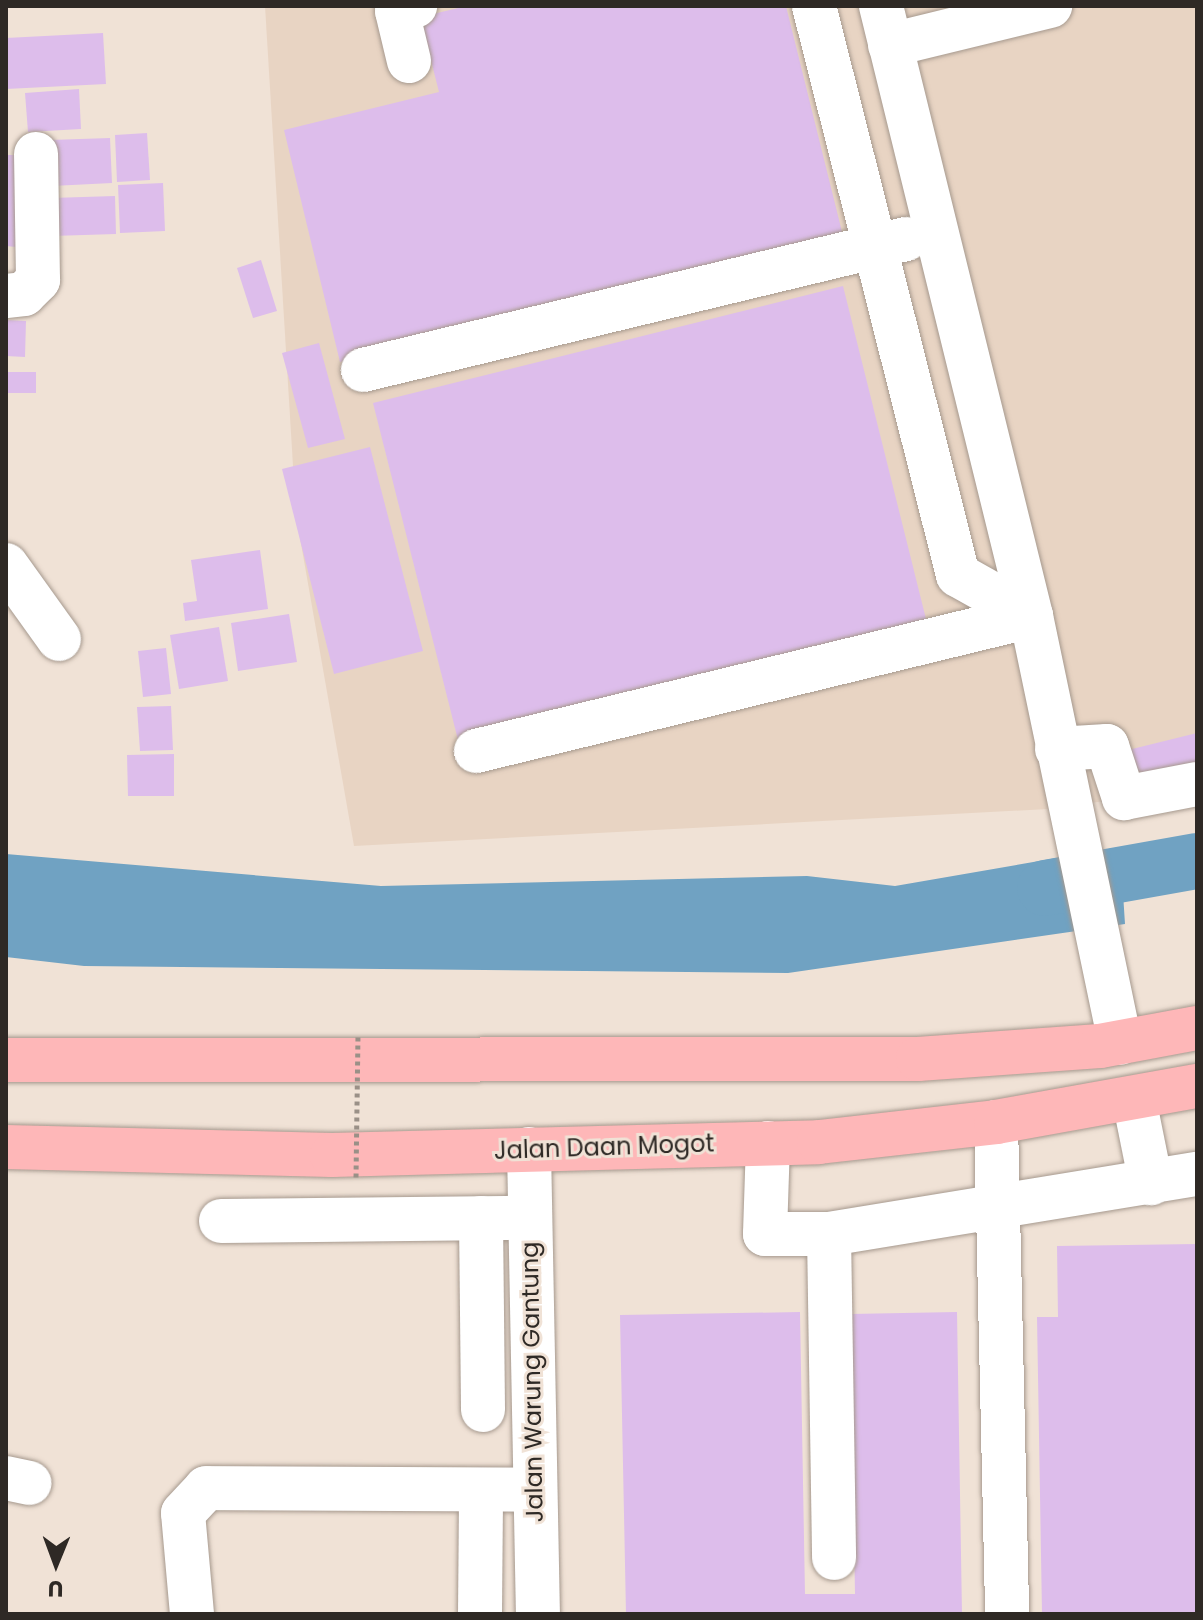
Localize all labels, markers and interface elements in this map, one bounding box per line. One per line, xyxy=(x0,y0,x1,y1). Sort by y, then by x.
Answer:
street label: Jalan Daan Mogot xyxy=(493,1129,715,1165)
street label: Jalan Warung Gantung xyxy=(515,1241,549,1523)
north arrow xyxy=(16,1524,96,1604)
text: U xyxy=(48,1573,64,1604)

